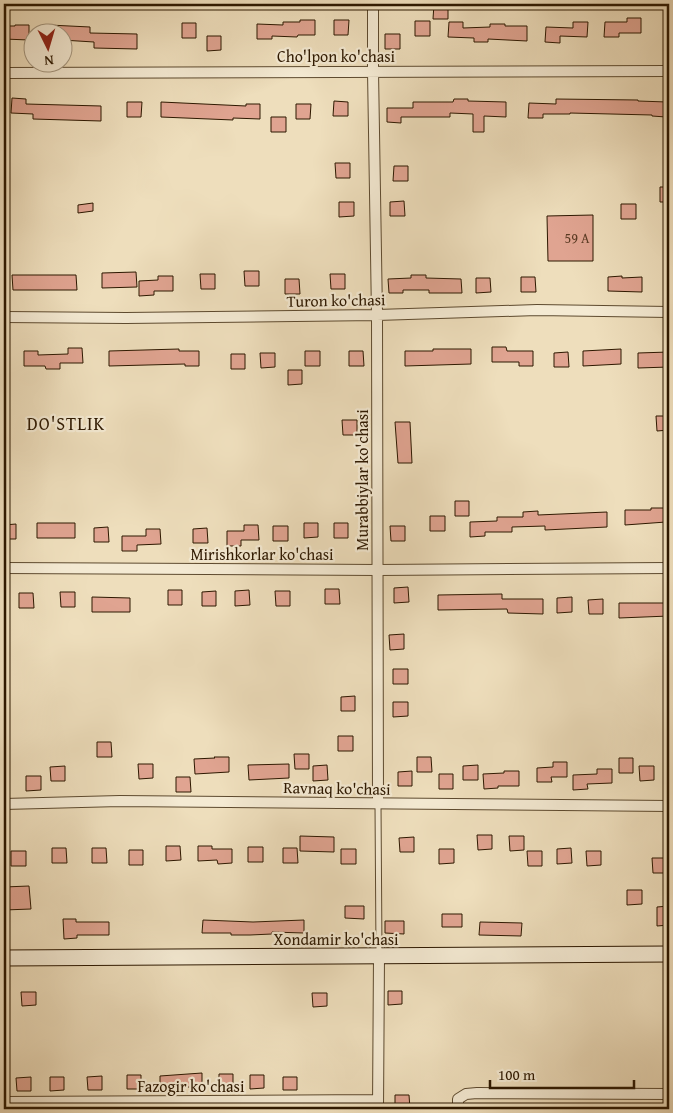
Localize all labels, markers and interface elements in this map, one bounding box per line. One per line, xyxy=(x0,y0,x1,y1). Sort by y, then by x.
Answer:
north arrow xyxy=(22,22,72,72)
street label: Cho'lpon ko'chasi xyxy=(277,44,396,68)
text: N xyxy=(43,51,55,71)
house number: 59 А xyxy=(564,228,590,248)
street label: Turon ko'chasi xyxy=(286,287,386,313)
street label: Murabbiylar ko'chasi xyxy=(350,409,374,551)
district label: DO'STLIK xyxy=(27,410,105,437)
street label: Mirishkorlar ko'chasi xyxy=(190,542,334,566)
street label: Ravnaq ko'chasi xyxy=(283,775,391,801)
street label: Xondamir ko'chasi xyxy=(273,927,399,951)
scale bar xyxy=(490,1058,634,1090)
text: 100 m xyxy=(498,1064,536,1085)
street label: Fazogir ko'chasi xyxy=(138,1074,245,1098)

